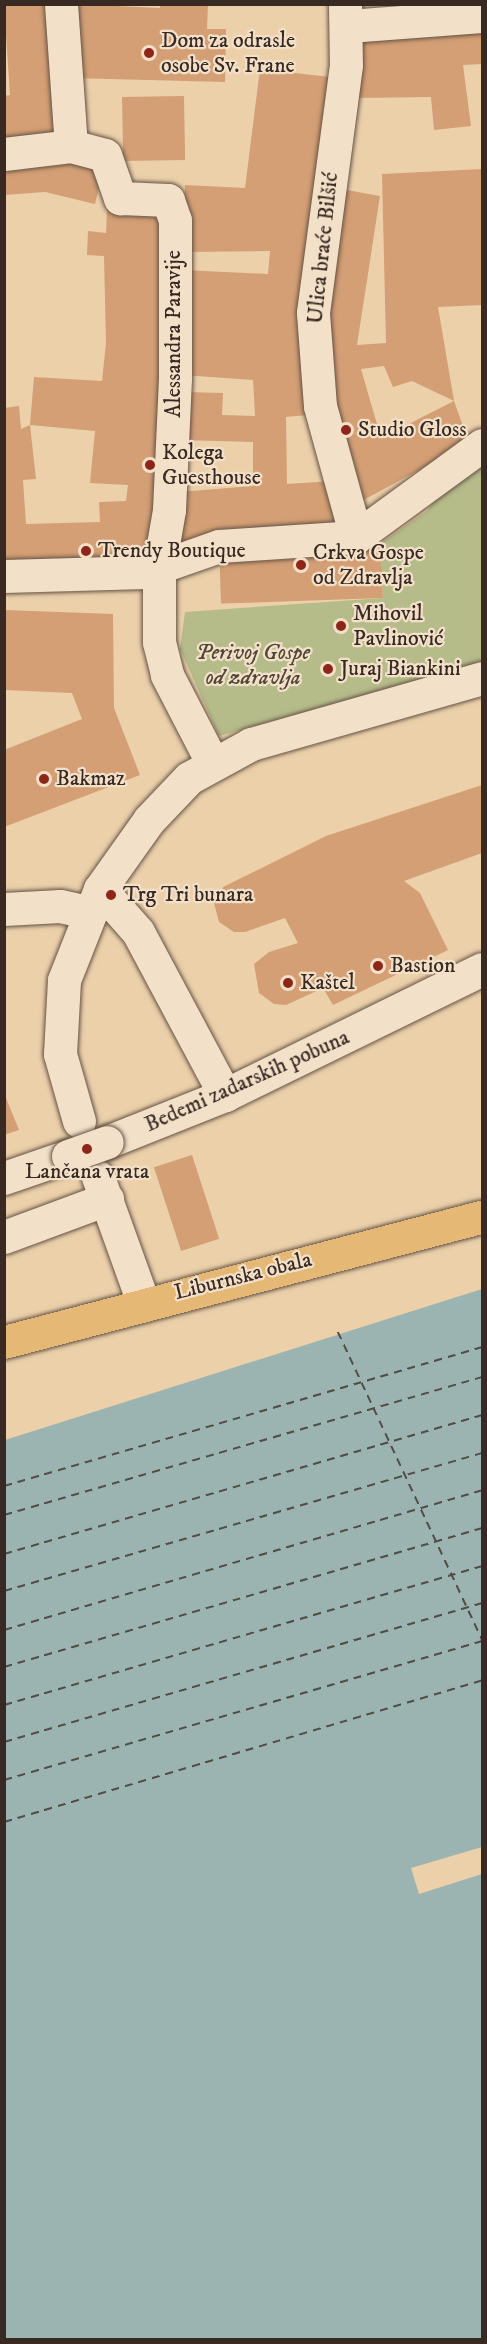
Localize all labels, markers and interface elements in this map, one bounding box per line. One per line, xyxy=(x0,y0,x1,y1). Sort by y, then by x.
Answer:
place label: Dom za odrasle osobe Sv. Frane xyxy=(161,27,295,78)
marker: Dom za odrasle osobe Sv. Frane xyxy=(142,46,156,60)
street label: Ulica braće Bilšić xyxy=(302,171,344,325)
street label: Alessandra Paravije xyxy=(161,250,187,418)
place label: Studio Gloss xyxy=(358,417,467,443)
marker: Studio Gloss xyxy=(339,423,353,437)
place label: Kolega Guesthouse xyxy=(162,439,261,490)
marker: Kolega Guesthouse xyxy=(143,458,157,472)
place label: Trendy Boutique xyxy=(98,538,246,564)
place label: Crkva Gospe od Zdravlja xyxy=(313,539,424,590)
marker: Trendy Boutique xyxy=(79,544,93,558)
marker: Crkva Gospe od Zdravlja xyxy=(294,558,308,572)
place label: Mihovil Pavlinović xyxy=(353,600,444,652)
marker: Mihovil Pavlinović xyxy=(334,619,348,633)
park label: Perivoj Gospe od zdravlja xyxy=(196,639,310,690)
place label: Juraj Biankini xyxy=(340,656,461,682)
marker: Juraj Biankini xyxy=(321,662,335,676)
place label: Bakmaz xyxy=(56,766,126,792)
marker: Bakmaz xyxy=(37,772,51,786)
place label: Trg Tri bunara xyxy=(123,882,253,908)
marker: Trg Tri bunara xyxy=(104,888,118,902)
place label: Bastion xyxy=(390,953,456,979)
marker: Bastion xyxy=(371,959,385,973)
place label: Kaštel xyxy=(300,970,355,996)
marker: Kaštel xyxy=(281,976,295,990)
street label: Bedemi zadarskih pobuna xyxy=(141,1024,353,1138)
marker: Lančana vrata xyxy=(80,1142,94,1156)
place label: Lančana vrata xyxy=(25,1159,149,1185)
street label: Liburnska obala xyxy=(172,1246,314,1306)

